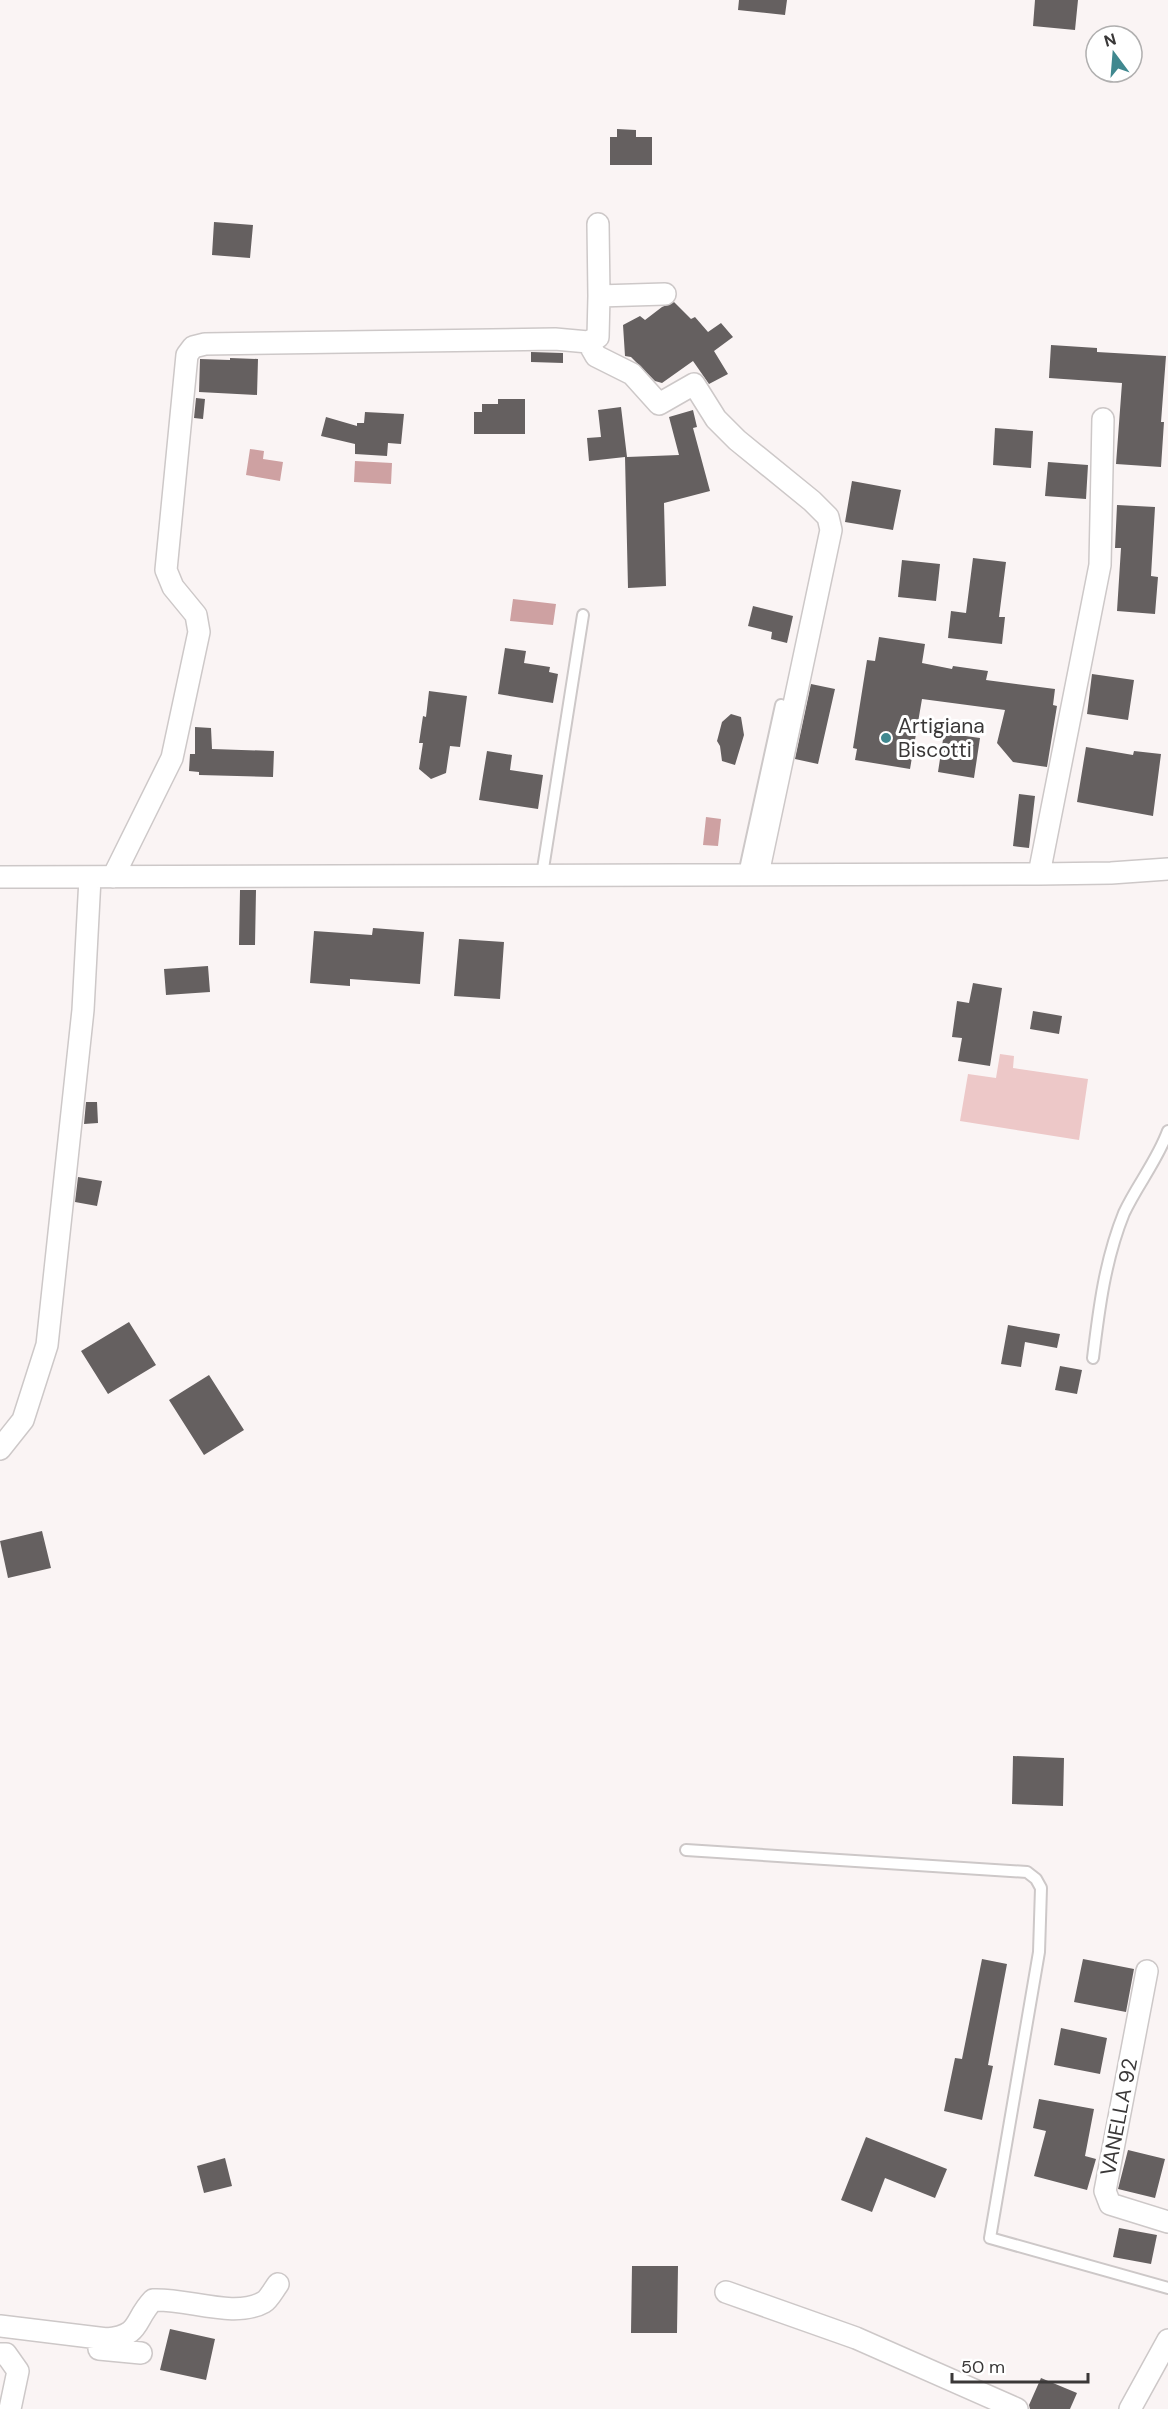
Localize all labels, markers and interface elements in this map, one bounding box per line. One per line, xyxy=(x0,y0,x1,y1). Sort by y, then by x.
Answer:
north arrow xyxy=(1084,24,1144,84)
text: N xyxy=(1101,28,1119,52)
place label: Artigiana Biscotti xyxy=(898,712,985,764)
marker: Artigiana Biscotti xyxy=(879,731,893,745)
street label: VANELLA 92 xyxy=(1094,2056,1144,2178)
scale bar xyxy=(952,2346,1088,2384)
text: 50 m xyxy=(961,2355,1005,2379)

